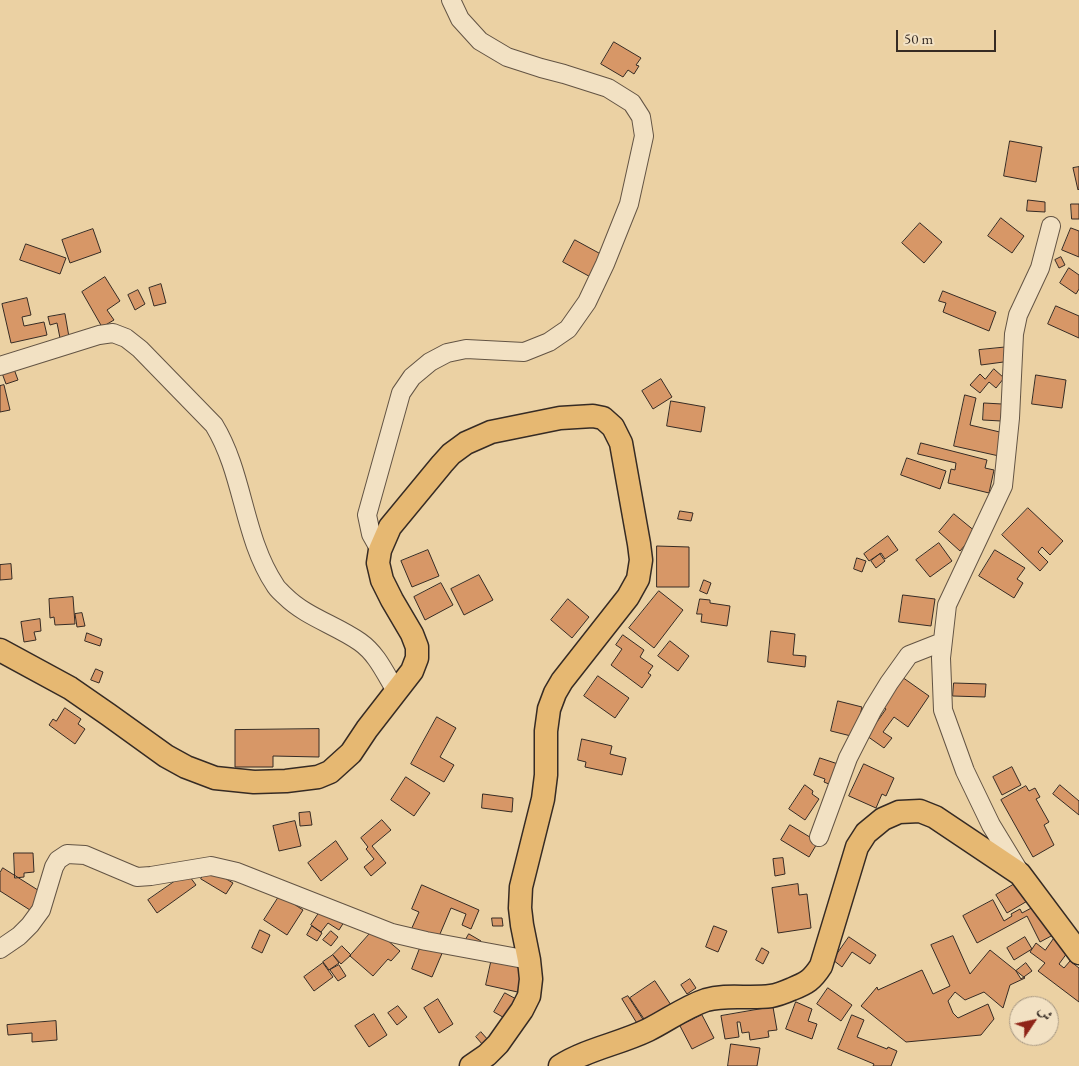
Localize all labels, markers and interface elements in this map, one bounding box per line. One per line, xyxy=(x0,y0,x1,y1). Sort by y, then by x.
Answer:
scale bar xyxy=(899,20,999,52)
text: 50 m xyxy=(904,29,933,48)
north arrow xyxy=(1009,996,1059,1046)
text: ش xyxy=(1034,1002,1057,1024)

